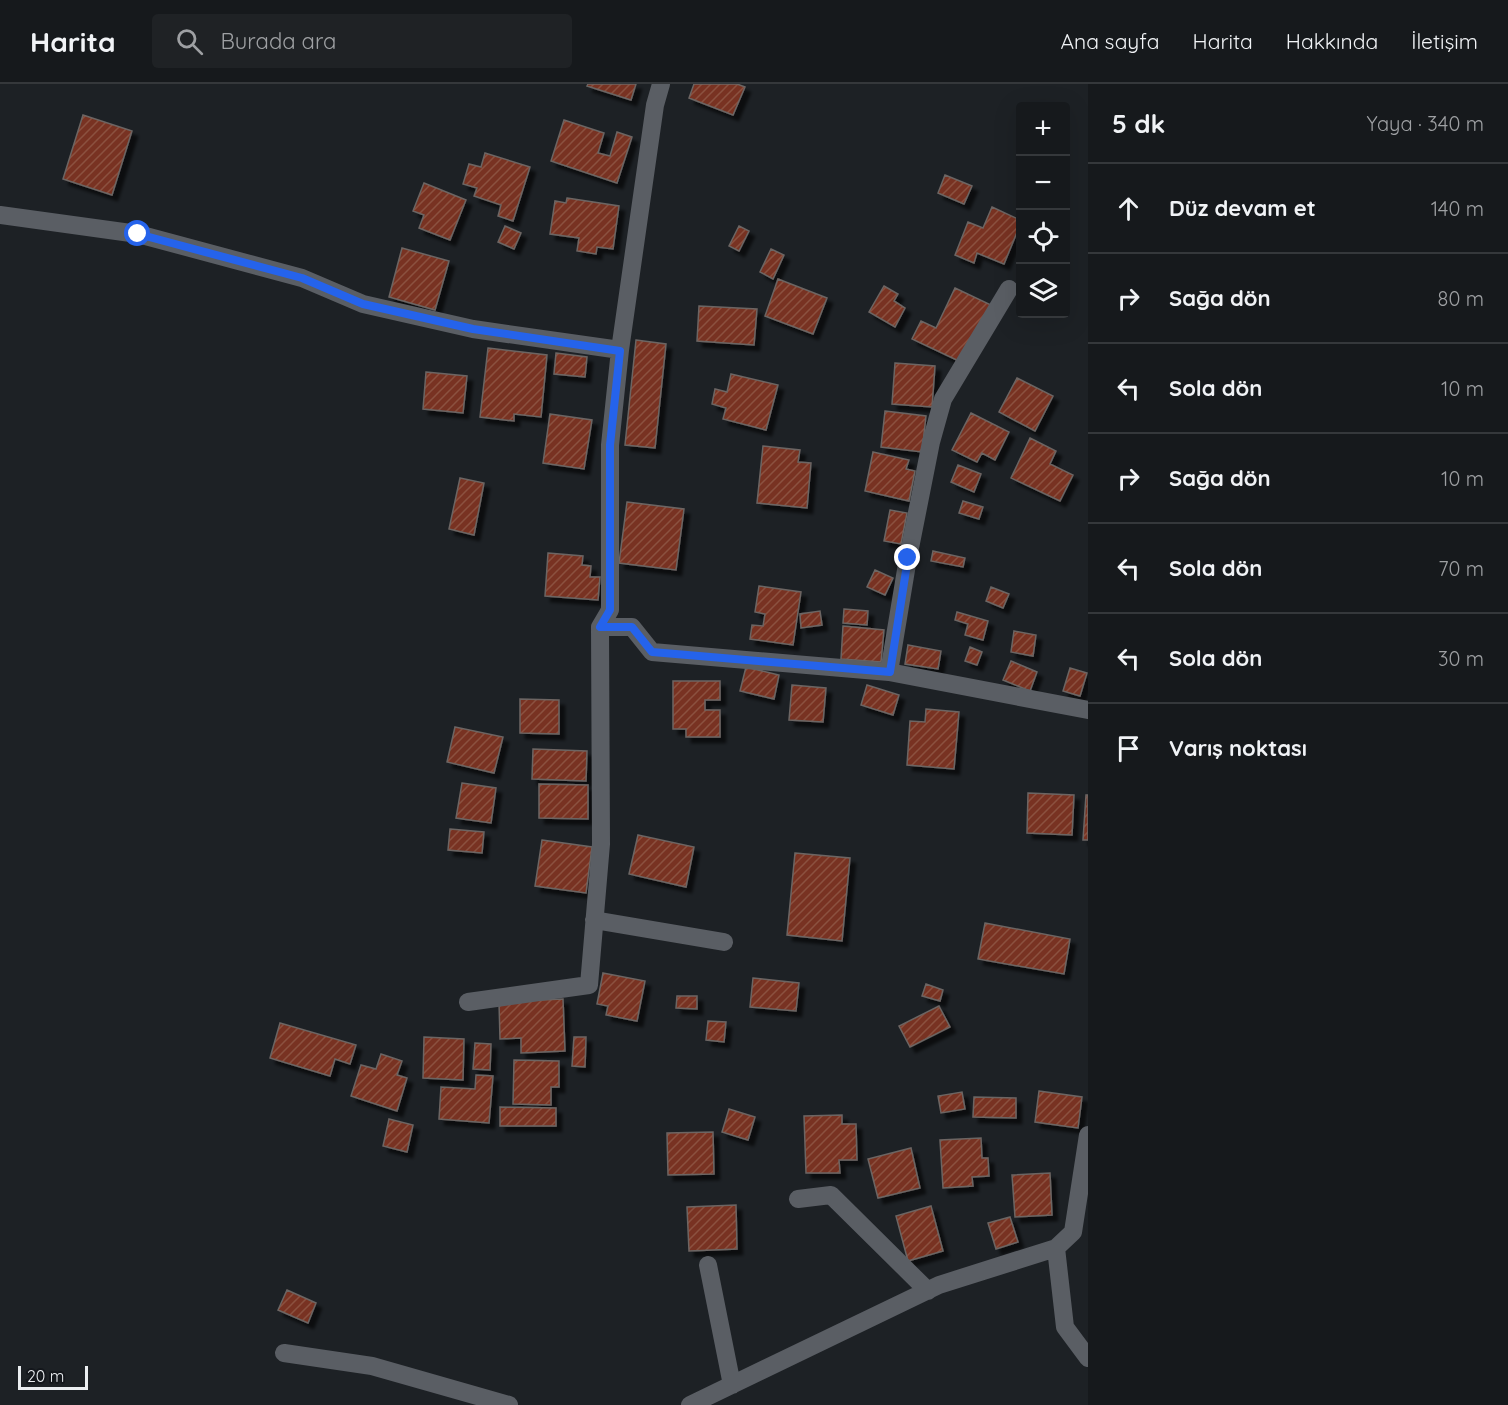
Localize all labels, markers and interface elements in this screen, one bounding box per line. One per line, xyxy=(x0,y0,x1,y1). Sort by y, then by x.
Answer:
search box xyxy=(152,14,572,68)
text: Harita xyxy=(30,24,116,59)
icon: search xyxy=(173,25,206,58)
text: Burada ara xyxy=(221,27,336,55)
text: Ana sayfa xyxy=(1060,28,1160,54)
text: Harita xyxy=(1193,28,1253,54)
text: Hakkında xyxy=(1286,28,1378,54)
text: İletişim xyxy=(1411,28,1478,54)
map controls xyxy=(1016,102,1070,318)
button: + xyxy=(1016,102,1070,156)
text: 5 dk xyxy=(1112,107,1165,140)
text: Yaya · 340 m xyxy=(1366,111,1484,136)
button: − xyxy=(1016,156,1070,210)
icon: ahead xyxy=(1112,192,1145,225)
text: Düz devam et xyxy=(1169,194,1316,222)
text: 140 m xyxy=(1431,196,1484,221)
button: locate xyxy=(1016,210,1070,264)
route start xyxy=(124,220,150,246)
button: layers xyxy=(1016,264,1070,318)
icon: right xyxy=(1112,282,1145,315)
text: Sağa dön xyxy=(1169,284,1271,312)
text: 80 m xyxy=(1438,286,1484,311)
icon: left xyxy=(1112,372,1145,405)
text: Sola dön xyxy=(1169,374,1262,402)
text: 10 m xyxy=(1441,376,1484,401)
icon: right xyxy=(1112,462,1145,495)
text: Sağa dön xyxy=(1169,464,1271,492)
text: 10 m xyxy=(1441,466,1484,491)
route end xyxy=(894,544,920,570)
icon: left xyxy=(1112,552,1145,585)
text: Sola dön xyxy=(1169,554,1262,582)
text: 70 m xyxy=(1438,556,1484,581)
icon: left xyxy=(1112,642,1145,675)
text: Sola dön xyxy=(1169,644,1262,672)
text: 30 m xyxy=(1438,646,1484,671)
icon: arrive xyxy=(1112,732,1145,765)
text: Varış noktası xyxy=(1169,734,1307,762)
scale bar xyxy=(18,1363,88,1390)
text: 20 m xyxy=(27,1366,64,1386)

